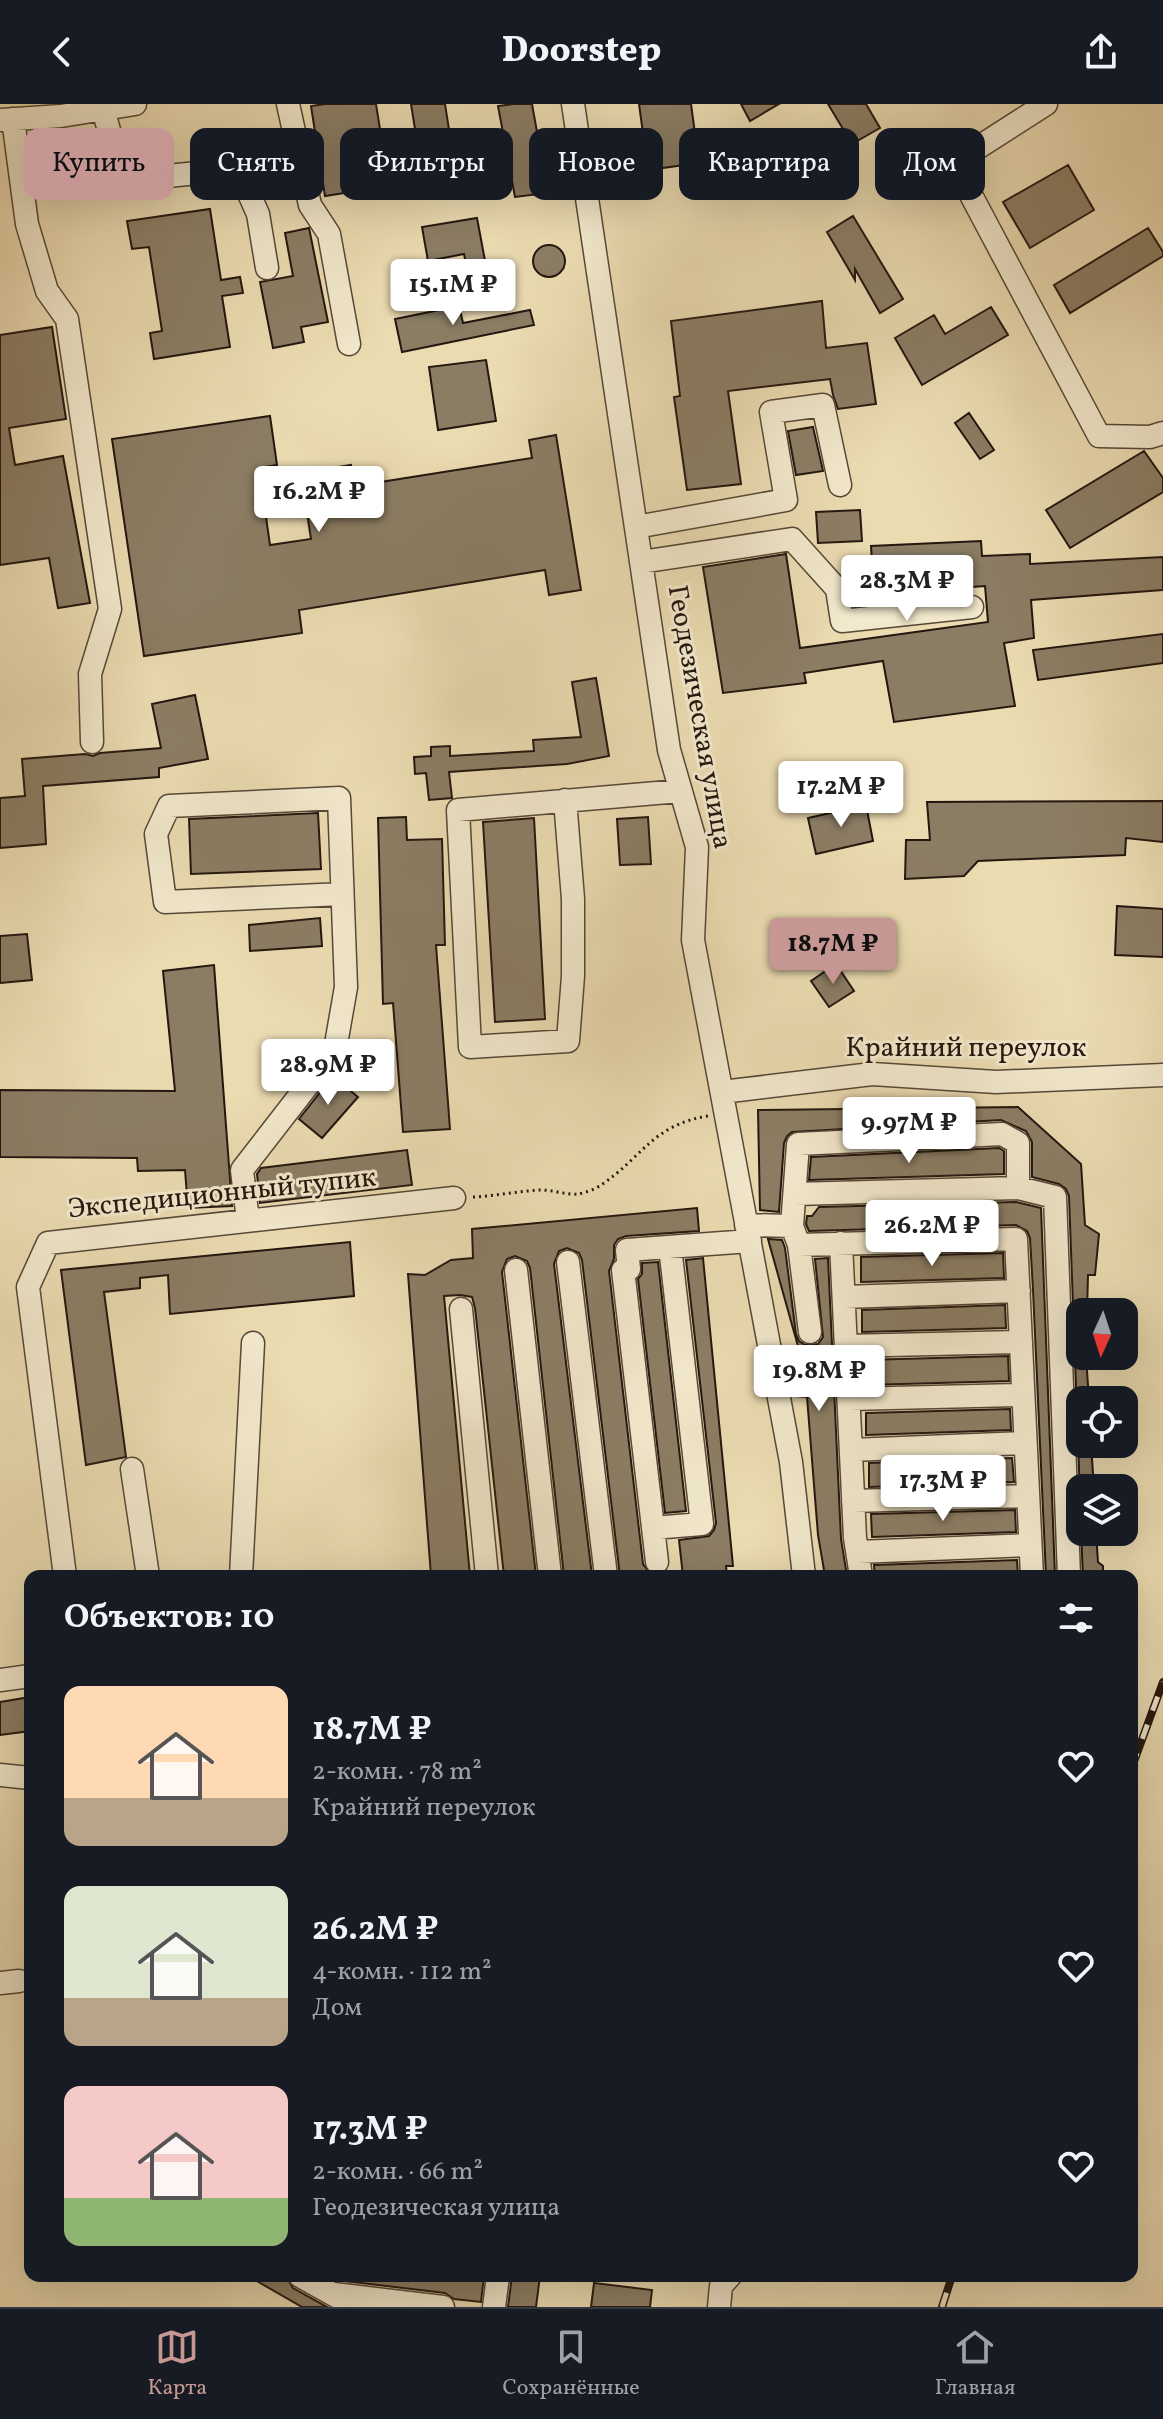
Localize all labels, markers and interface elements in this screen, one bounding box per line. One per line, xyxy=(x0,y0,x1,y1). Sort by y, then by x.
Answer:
text: Doorstep xyxy=(502,27,661,77)
icon: back xyxy=(40,30,84,74)
icon: share xyxy=(1079,30,1123,74)
chip: Купить xyxy=(24,128,174,200)
chip: Снять xyxy=(190,128,324,200)
chip: Фильтры xyxy=(340,128,513,200)
chip: Новое xyxy=(529,128,663,200)
chip: Квартира xyxy=(679,128,859,200)
chip: Дом xyxy=(875,128,985,200)
pin: 15.1M ₽ xyxy=(379,259,527,327)
text: 15.1M ₽ xyxy=(409,267,497,303)
pin: 16.2M ₽ xyxy=(245,466,393,534)
text: 16.2M ₽ xyxy=(272,474,366,510)
pin: 28.3M ₽ xyxy=(833,555,981,623)
text: 28.3M ₽ xyxy=(859,563,955,599)
street label: Геодезическая улица xyxy=(657,582,741,852)
pin: 17.2M ₽ xyxy=(767,761,915,829)
text: 17.2M ₽ xyxy=(796,769,886,805)
pin: 18.7M ₽ xyxy=(759,918,907,986)
text: 18.7M ₽ xyxy=(787,926,879,962)
street label: Крайний переулок xyxy=(846,1029,1086,1068)
pin: 28.9M ₽ xyxy=(254,1039,402,1107)
text: 28.9M ₽ xyxy=(279,1047,377,1083)
pin: 9.97M ₽ xyxy=(835,1097,983,1165)
text: 9.97M ₽ xyxy=(861,1105,957,1141)
street label: Экспедиционный тупик xyxy=(66,1158,378,1230)
pin: 26.2M ₽ xyxy=(858,1200,1006,1268)
text: 26.2M ₽ xyxy=(884,1208,980,1244)
north arrow xyxy=(1066,1298,1138,1370)
map controls xyxy=(1066,1298,1138,1546)
pin: 19.8M ₽ xyxy=(745,1345,893,1413)
text: 19.8M ₽ xyxy=(772,1353,866,1389)
button: locate xyxy=(1066,1386,1138,1458)
pin: 17.3M ₽ xyxy=(869,1455,1017,1523)
text: 17.3M ₽ xyxy=(899,1463,987,1499)
button: layers xyxy=(1066,1474,1138,1546)
text: Объектов: 10 xyxy=(64,1595,274,1642)
icon: filters xyxy=(1054,1596,1098,1640)
text: 18.7M ₽ xyxy=(312,1707,432,1754)
icon: home xyxy=(128,1718,224,1814)
icon: heart xyxy=(1054,1744,1098,1788)
text: 2-комн. · 78 m² xyxy=(312,1754,482,1790)
text: Крайний переулок xyxy=(312,1790,536,1826)
text: 26.2M ₽ xyxy=(312,1907,439,1954)
icon: home xyxy=(128,1918,224,2014)
icon: heart xyxy=(1054,1944,1098,1988)
text: 4-комн. · 112 m² xyxy=(312,1954,492,1990)
text: Дом xyxy=(312,1990,362,2026)
text: 17.3M ₽ xyxy=(312,2107,428,2154)
icon: home xyxy=(128,2118,224,2214)
icon: heart xyxy=(1054,2144,1098,2188)
text: 2-комн. · 66 m² xyxy=(312,2154,483,2190)
text: Геодезическая улица xyxy=(312,2190,560,2226)
tab: Карта xyxy=(148,2325,207,2404)
tab: Сохранённые xyxy=(502,2325,640,2404)
tab: Главная xyxy=(935,2325,1015,2404)

